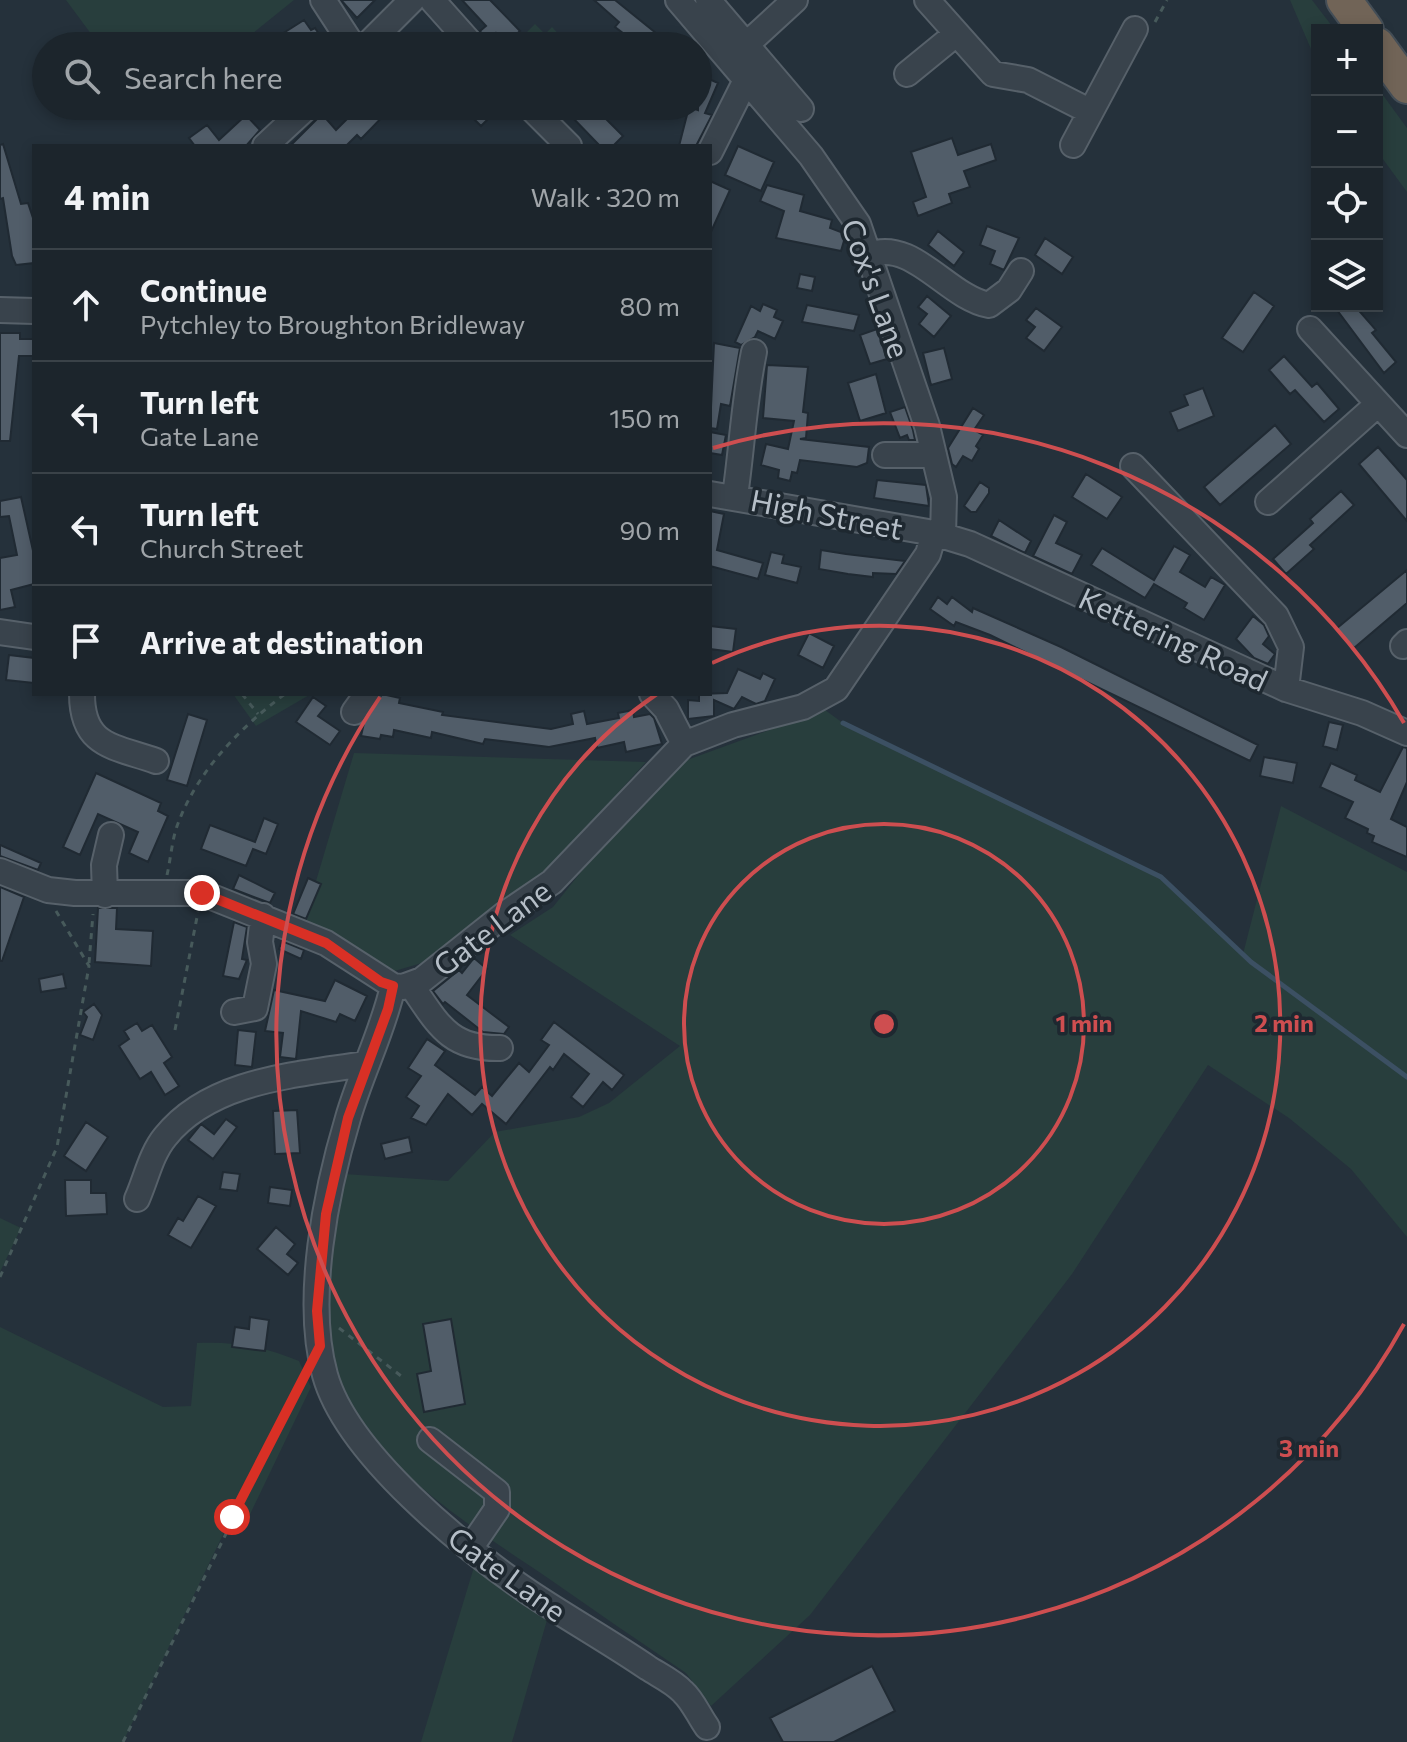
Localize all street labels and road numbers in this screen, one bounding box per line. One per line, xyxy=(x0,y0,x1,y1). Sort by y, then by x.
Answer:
street label: Cox's Lane xyxy=(835,214,919,362)
street label: High Street xyxy=(748,480,906,546)
street label: Kettering Road xyxy=(1074,578,1274,698)
street label: Gate Lane xyxy=(425,871,557,983)
street label: Gate Lane xyxy=(442,1518,574,1628)

